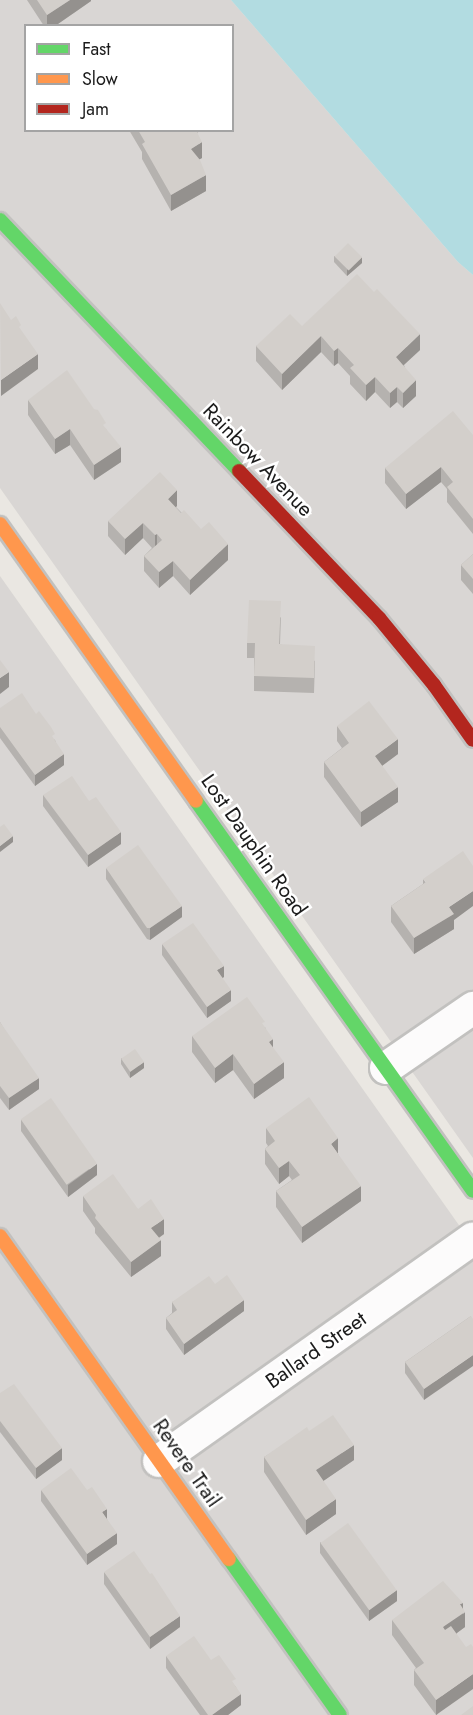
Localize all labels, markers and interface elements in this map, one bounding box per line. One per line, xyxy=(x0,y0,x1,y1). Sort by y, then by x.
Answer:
legend xyxy=(24,24,234,132)
text: Fast xyxy=(82,36,111,62)
text: Slow xyxy=(82,66,118,92)
text: Jam xyxy=(82,96,109,122)
street label: Rainbow Avenue xyxy=(198,398,318,522)
street label: Lost Dauphin Road xyxy=(196,769,312,921)
street label: Ballard Street xyxy=(261,1306,371,1394)
street label: Revere Trail xyxy=(148,1414,226,1512)

